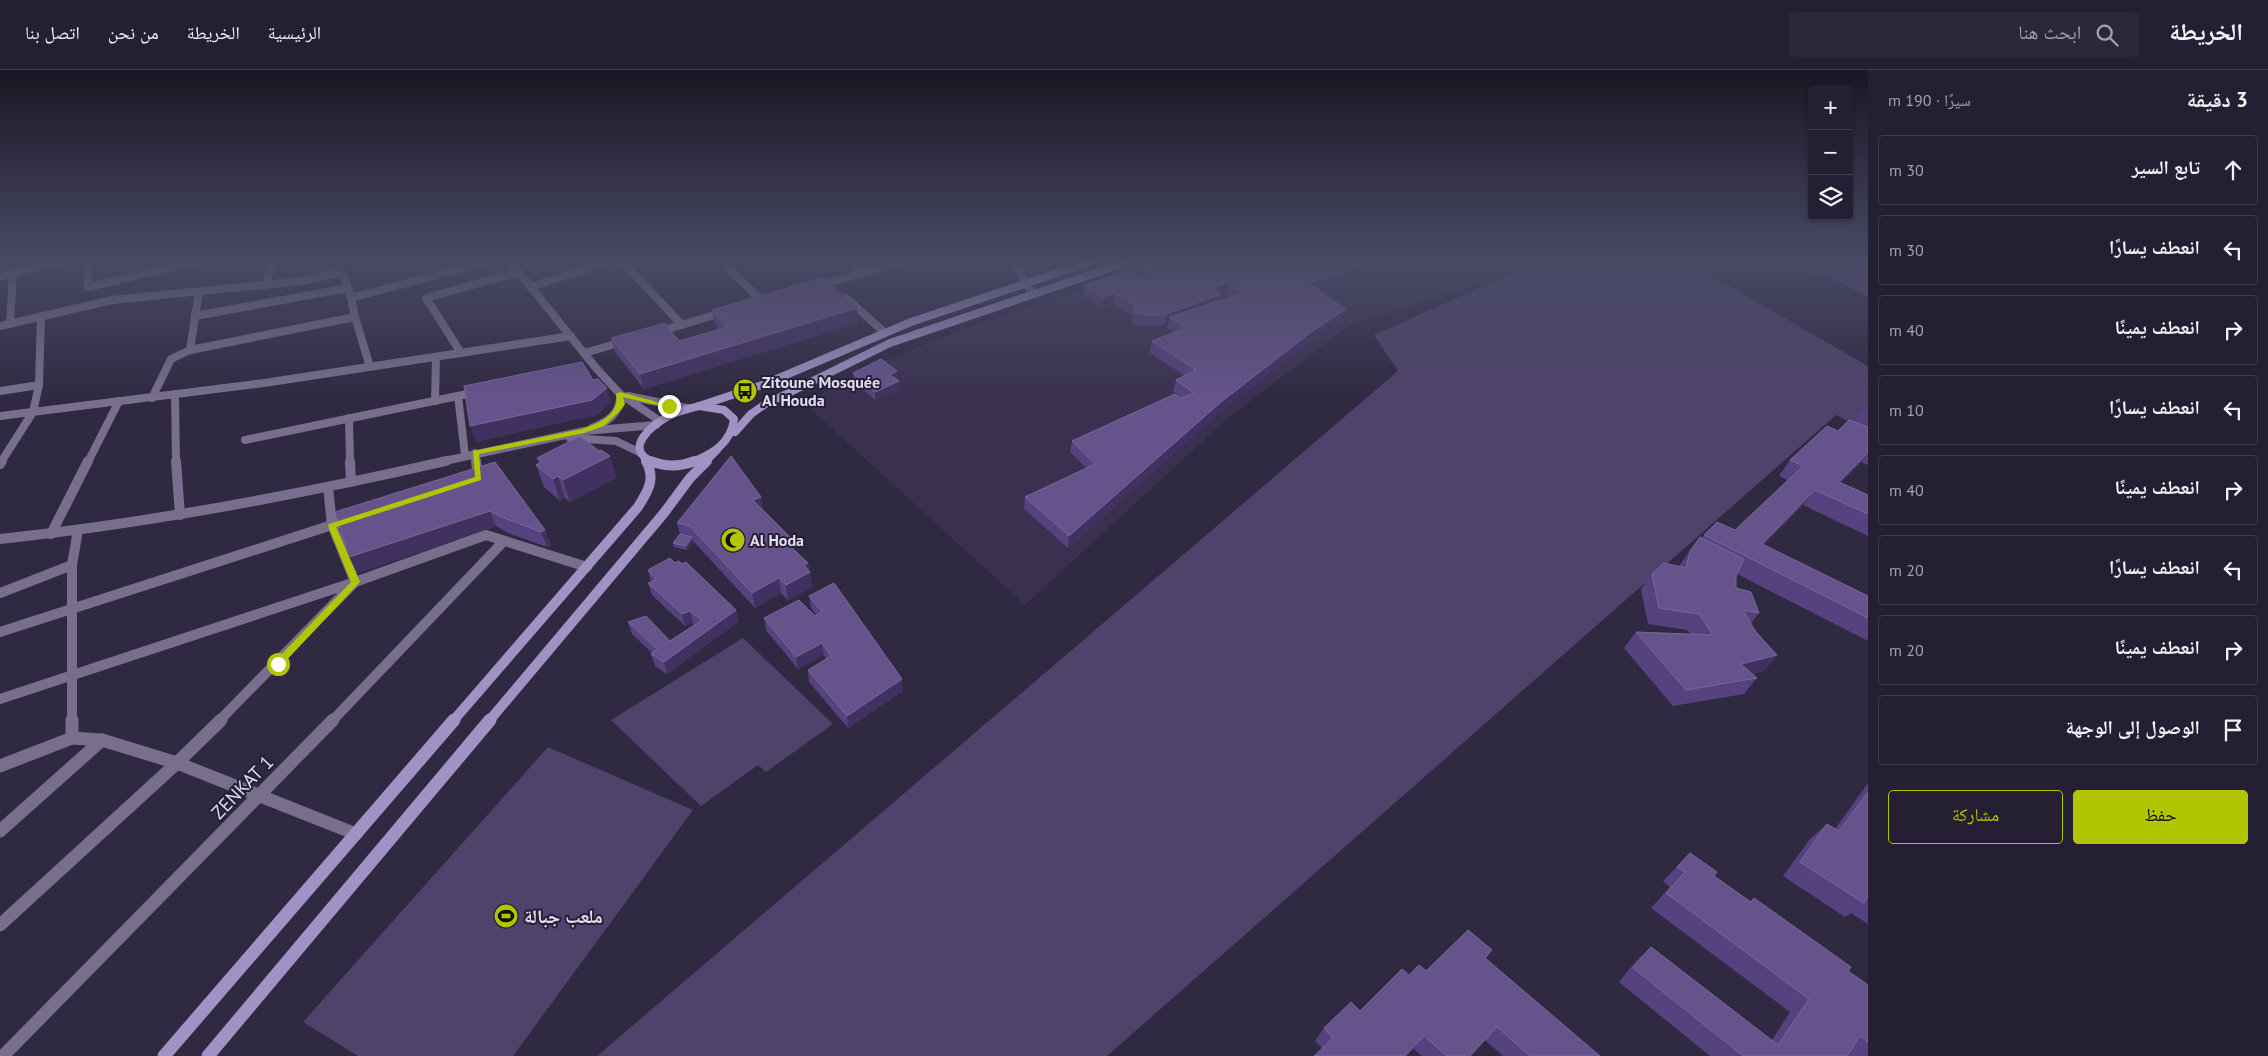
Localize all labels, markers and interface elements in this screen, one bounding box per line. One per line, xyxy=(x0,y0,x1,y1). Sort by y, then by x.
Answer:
search box xyxy=(1789,12,2139,57)
text: الخريطة xyxy=(2169,16,2243,47)
text: ابحث هنا xyxy=(2018,20,2081,44)
text: اتصل بنا xyxy=(25,21,80,44)
text: من نحن xyxy=(108,21,159,44)
text: الخريطة xyxy=(187,21,240,44)
text: الرئيسية xyxy=(268,21,321,44)
icon: search xyxy=(2093,21,2121,49)
map controls xyxy=(1808,85,1853,220)
button: + xyxy=(1808,85,1853,130)
text: 3 دقيقة xyxy=(2187,86,2248,113)
text: سيرًا · 190 m xyxy=(1888,90,1971,110)
button: − xyxy=(1808,130,1853,175)
text: تابع السير xyxy=(2132,155,2200,179)
icon: ahead xyxy=(2219,156,2247,184)
text: 30 m xyxy=(1889,160,1924,180)
button: layers xyxy=(1808,175,1853,220)
text: انعطف يسارًا xyxy=(2109,235,2200,259)
icon: left xyxy=(2219,236,2247,264)
text: 30 m xyxy=(1889,240,1924,260)
text: انعطف يمينًا xyxy=(2115,315,2200,339)
icon: right xyxy=(2219,316,2247,344)
text: 40 m xyxy=(1889,320,1924,340)
place label: Zitoune Mosquée Al Houda xyxy=(762,372,880,410)
bus stop icon: Zitoune Mosquée Al Houda xyxy=(732,378,758,404)
route end xyxy=(658,395,681,418)
text: انعطف يسارًا xyxy=(2109,395,2200,419)
icon: left xyxy=(2219,396,2247,424)
text: 10 m xyxy=(1889,400,1924,420)
text: انعطف يمينًا xyxy=(2115,475,2200,499)
icon: right xyxy=(2219,476,2247,504)
text: 40 m xyxy=(1889,480,1924,500)
mosque icon: Al Hoda xyxy=(720,527,746,553)
place label: Al Hoda xyxy=(750,530,804,550)
text: انعطف يسارًا xyxy=(2109,555,2200,579)
icon: left xyxy=(2219,556,2247,584)
text: 20 m xyxy=(1889,560,1924,580)
text: انعطف يمينًا xyxy=(2115,635,2200,659)
icon: right xyxy=(2219,636,2247,664)
text: 20 m xyxy=(1889,640,1924,660)
route start xyxy=(267,653,290,676)
text: الوصول إلى الوجهة xyxy=(2065,715,2200,739)
icon: arrive xyxy=(2219,716,2247,744)
street label: ZENKAT 1 xyxy=(206,750,278,824)
button: مشاركة xyxy=(1888,790,2063,844)
button: حفظ xyxy=(2073,790,2248,844)
sports icon: ملعب جبالة xyxy=(493,903,519,929)
place label: ملعب جبالة xyxy=(524,904,603,928)

